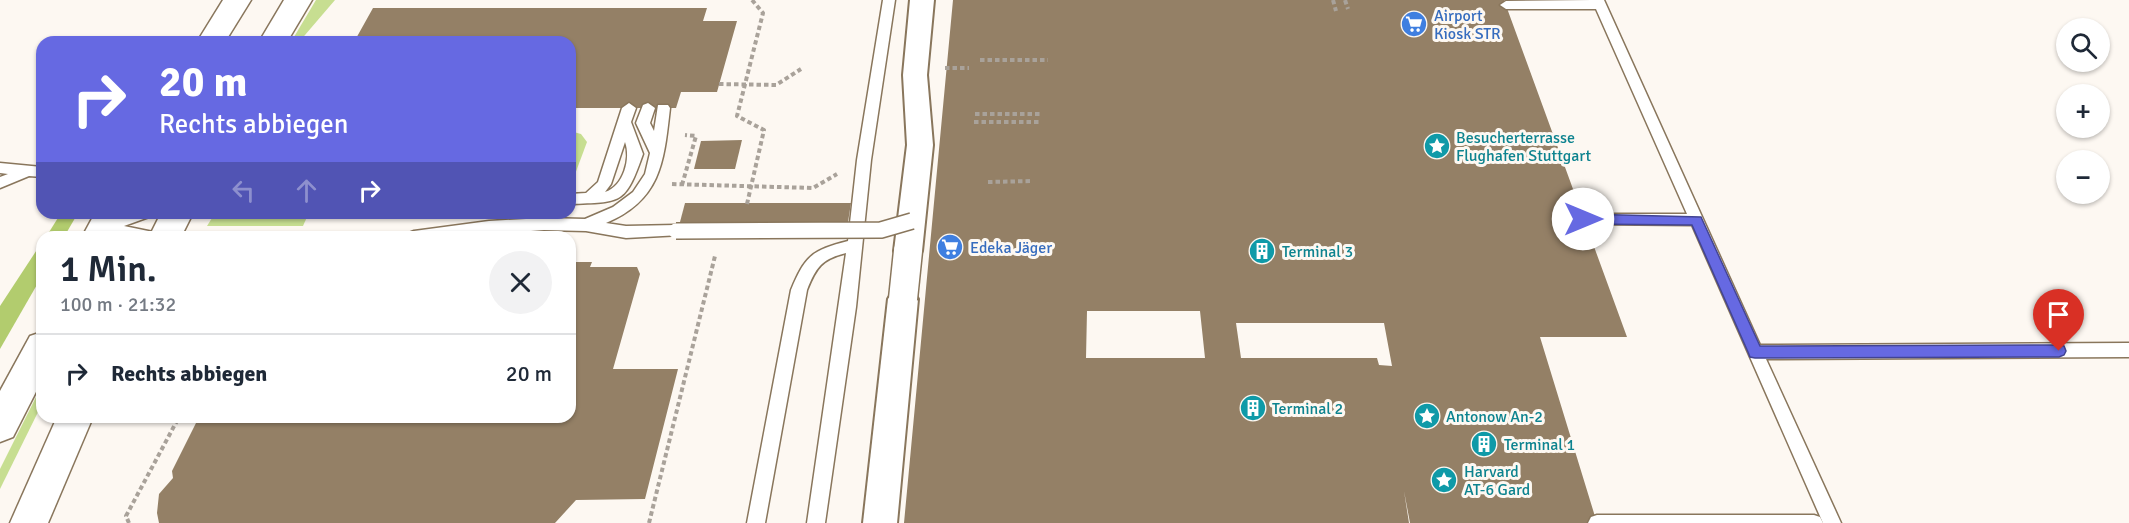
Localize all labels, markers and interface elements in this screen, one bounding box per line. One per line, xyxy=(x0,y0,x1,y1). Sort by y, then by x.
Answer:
place label: Airport Kiosk STR xyxy=(1434,6,1501,44)
supermarket icon: Airport Kiosk STR xyxy=(1399,9,1429,39)
map controls xyxy=(2056,18,2110,204)
button: search xyxy=(2056,18,2110,72)
text: 20 m xyxy=(159,57,248,108)
icon: right xyxy=(60,60,138,138)
button: + xyxy=(2056,84,2110,138)
text: Rechts abbiegen xyxy=(159,108,349,141)
place label: Besucherterrasse Flughafen Stuttgart xyxy=(1456,128,1591,166)
place icon: Besucherterrasse Flughafen Stuttgart xyxy=(1422,131,1452,161)
button: − xyxy=(2056,150,2110,204)
icon: left xyxy=(227,174,260,207)
icon: ahead xyxy=(290,174,323,207)
icon: right xyxy=(353,174,386,207)
position arrow xyxy=(1551,187,1615,251)
supermarket icon: Edeka Jäger xyxy=(935,232,965,262)
building icon: Terminal 3 xyxy=(1247,236,1277,266)
place label: Edeka Jäger xyxy=(970,238,1052,258)
place label: Terminal 3 xyxy=(1282,242,1353,262)
text: 1 Min. xyxy=(60,247,157,292)
button: close xyxy=(489,251,552,314)
pin xyxy=(2033,289,2084,351)
text: 100 m · 21:32 xyxy=(60,292,176,317)
icon: arrive xyxy=(2042,298,2075,331)
icon: right xyxy=(60,357,93,390)
text: Rechts abbiegen xyxy=(111,360,267,387)
text: 20 m xyxy=(506,360,552,387)
building icon: Terminal 2 xyxy=(1238,393,1268,423)
place label: Terminal 2 xyxy=(1272,399,1343,419)
place icon: Antonow An-2 xyxy=(1412,401,1442,431)
place label: Antonow An-2 xyxy=(1446,407,1543,427)
building icon: Terminal 1 xyxy=(1469,429,1499,459)
place label: Terminal 1 xyxy=(1504,435,1575,455)
place label: Harvard AT-6 Gard xyxy=(1464,462,1530,500)
place icon: Harvard AT-6 Gard xyxy=(1429,465,1459,495)

